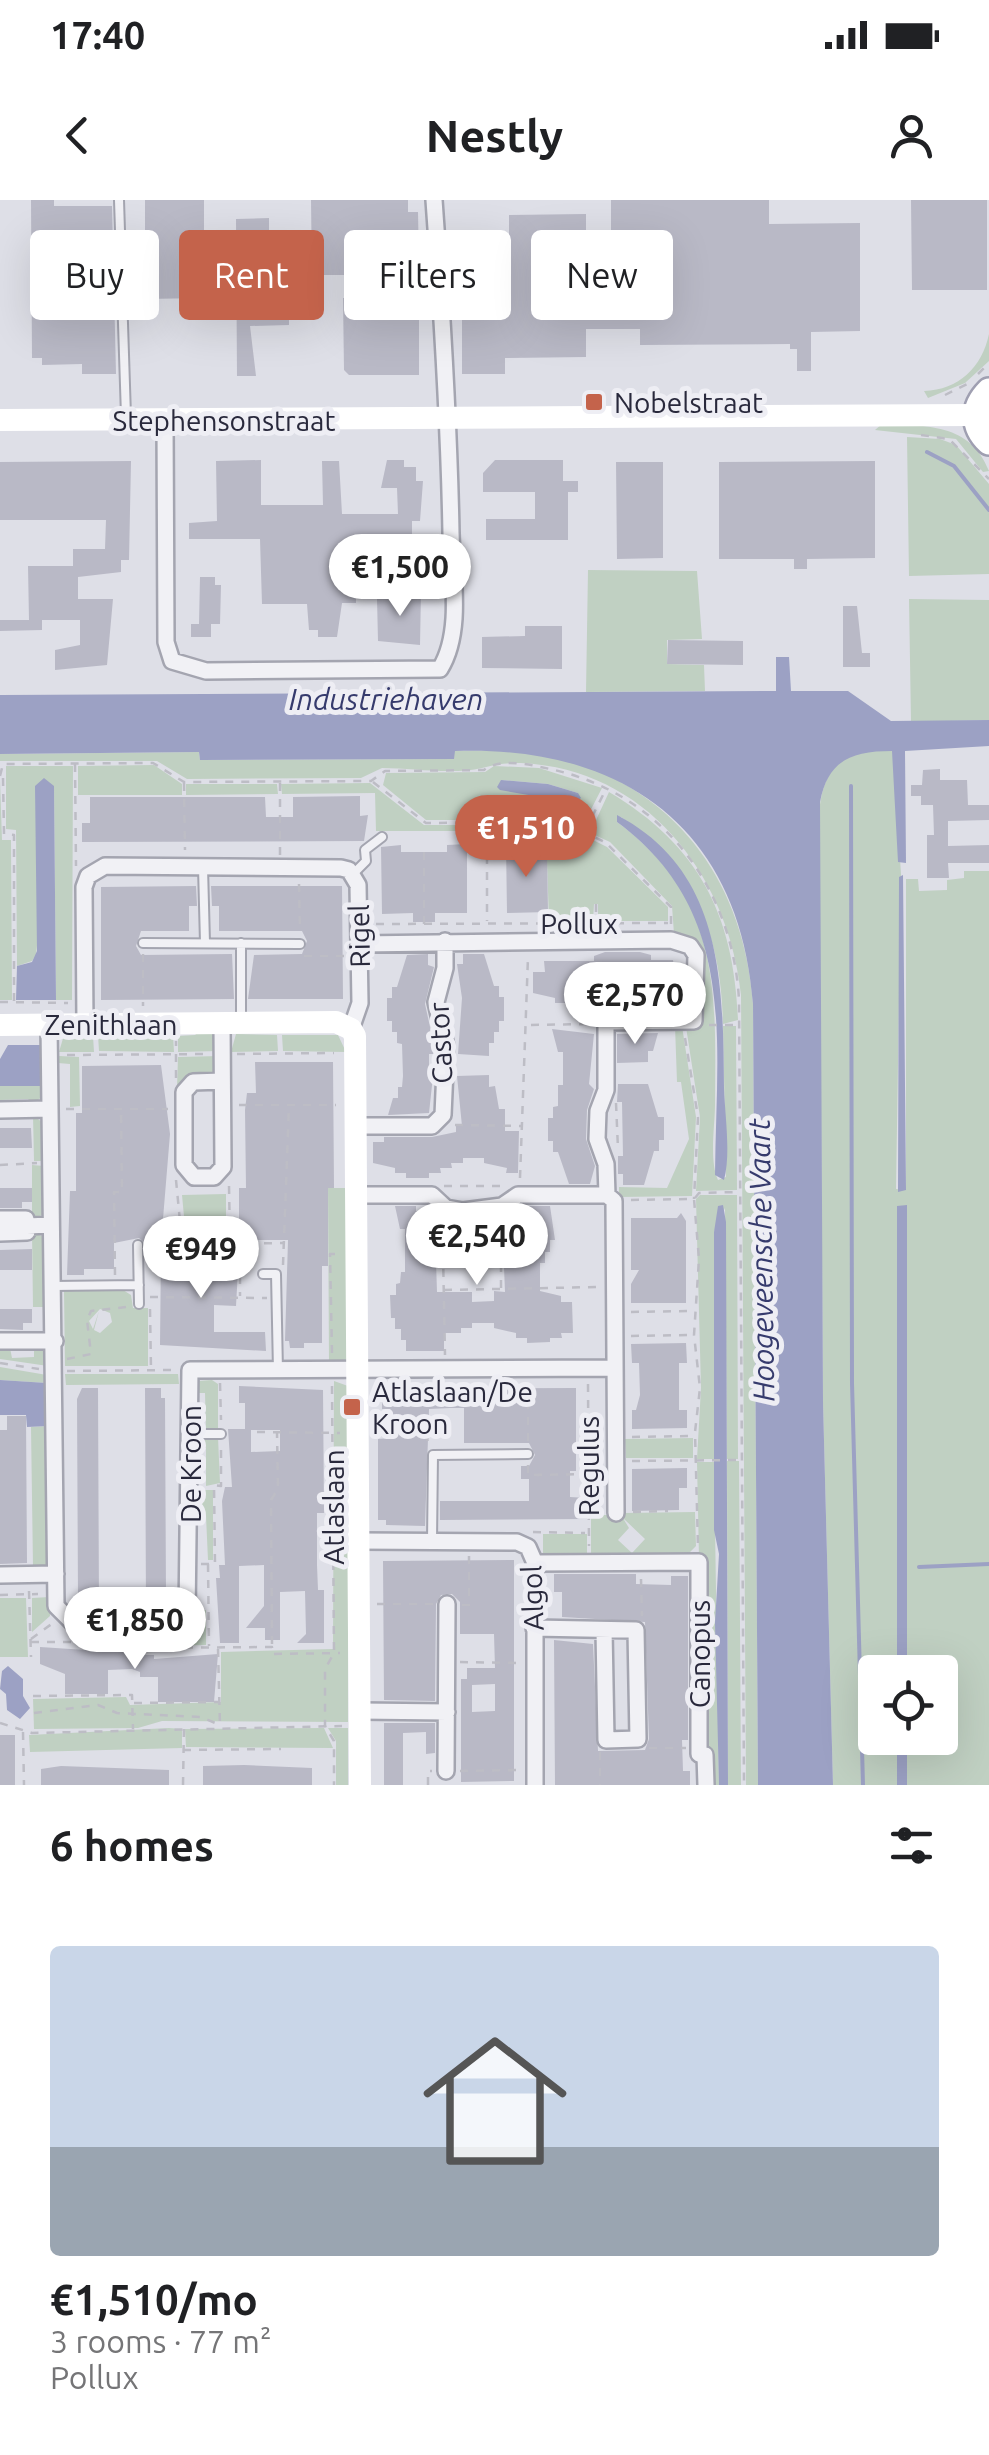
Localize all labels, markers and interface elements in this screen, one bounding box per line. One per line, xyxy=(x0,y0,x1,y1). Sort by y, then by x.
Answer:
text: 17:40 xyxy=(50,14,145,56)
icon: back xyxy=(50,108,105,163)
icon: person xyxy=(884,108,939,163)
text: Nestly xyxy=(426,110,563,161)
chip: Buy xyxy=(30,230,159,320)
chip: Rent xyxy=(179,230,324,320)
chip: Filters xyxy=(344,230,511,320)
chip: New xyxy=(531,230,673,320)
place label: Nobelstraat xyxy=(614,387,763,418)
marker: Nobelstraat xyxy=(583,391,605,413)
street label: Stephensonstraat xyxy=(113,405,335,436)
pin: €1,500 xyxy=(319,534,481,619)
text: €1,500 xyxy=(351,548,449,584)
water label: Industriehaven xyxy=(289,682,483,716)
pin: €1,510 xyxy=(445,795,607,880)
text: €1,510 xyxy=(477,809,575,845)
street label: Rigel xyxy=(343,904,375,968)
street label: Pollux xyxy=(540,908,618,939)
pin: €2,570 xyxy=(554,962,716,1047)
text: €2,570 xyxy=(586,976,684,1012)
street label: Castor xyxy=(422,1001,458,1085)
street label: Zenithlaan xyxy=(44,1009,178,1040)
water label: Hoogeveensche Vaart xyxy=(742,1118,780,1402)
pin: €2,540 xyxy=(396,1203,558,1288)
pin: €949 xyxy=(142,1216,260,1301)
text: €2,540 xyxy=(428,1217,526,1253)
text: €949 xyxy=(165,1230,237,1266)
place label: Atlaslaan/De Kroon xyxy=(372,1376,533,1439)
marker: Atlaslaan/De Kroon xyxy=(341,1396,363,1418)
street label: De Kroon xyxy=(175,1405,206,1523)
street label: Regulus xyxy=(573,1416,604,1516)
street label: Atlaslaan xyxy=(318,1449,349,1565)
street label: Algol xyxy=(515,1565,549,1631)
pin: €1,850 xyxy=(54,1587,216,1672)
street label: Canopus xyxy=(684,1600,715,1708)
text: €1,850 xyxy=(86,1601,184,1637)
map controls xyxy=(858,1655,958,1755)
button: locate xyxy=(858,1655,958,1755)
icon: filters xyxy=(884,1818,939,1873)
text: 6 homes xyxy=(50,1822,214,1869)
icon: home xyxy=(405,2011,585,2191)
text: €1,510/mo xyxy=(50,2276,258,2323)
text: 3 rooms · 77 m² xyxy=(50,2323,271,2359)
text: Pollux xyxy=(50,2359,139,2395)

